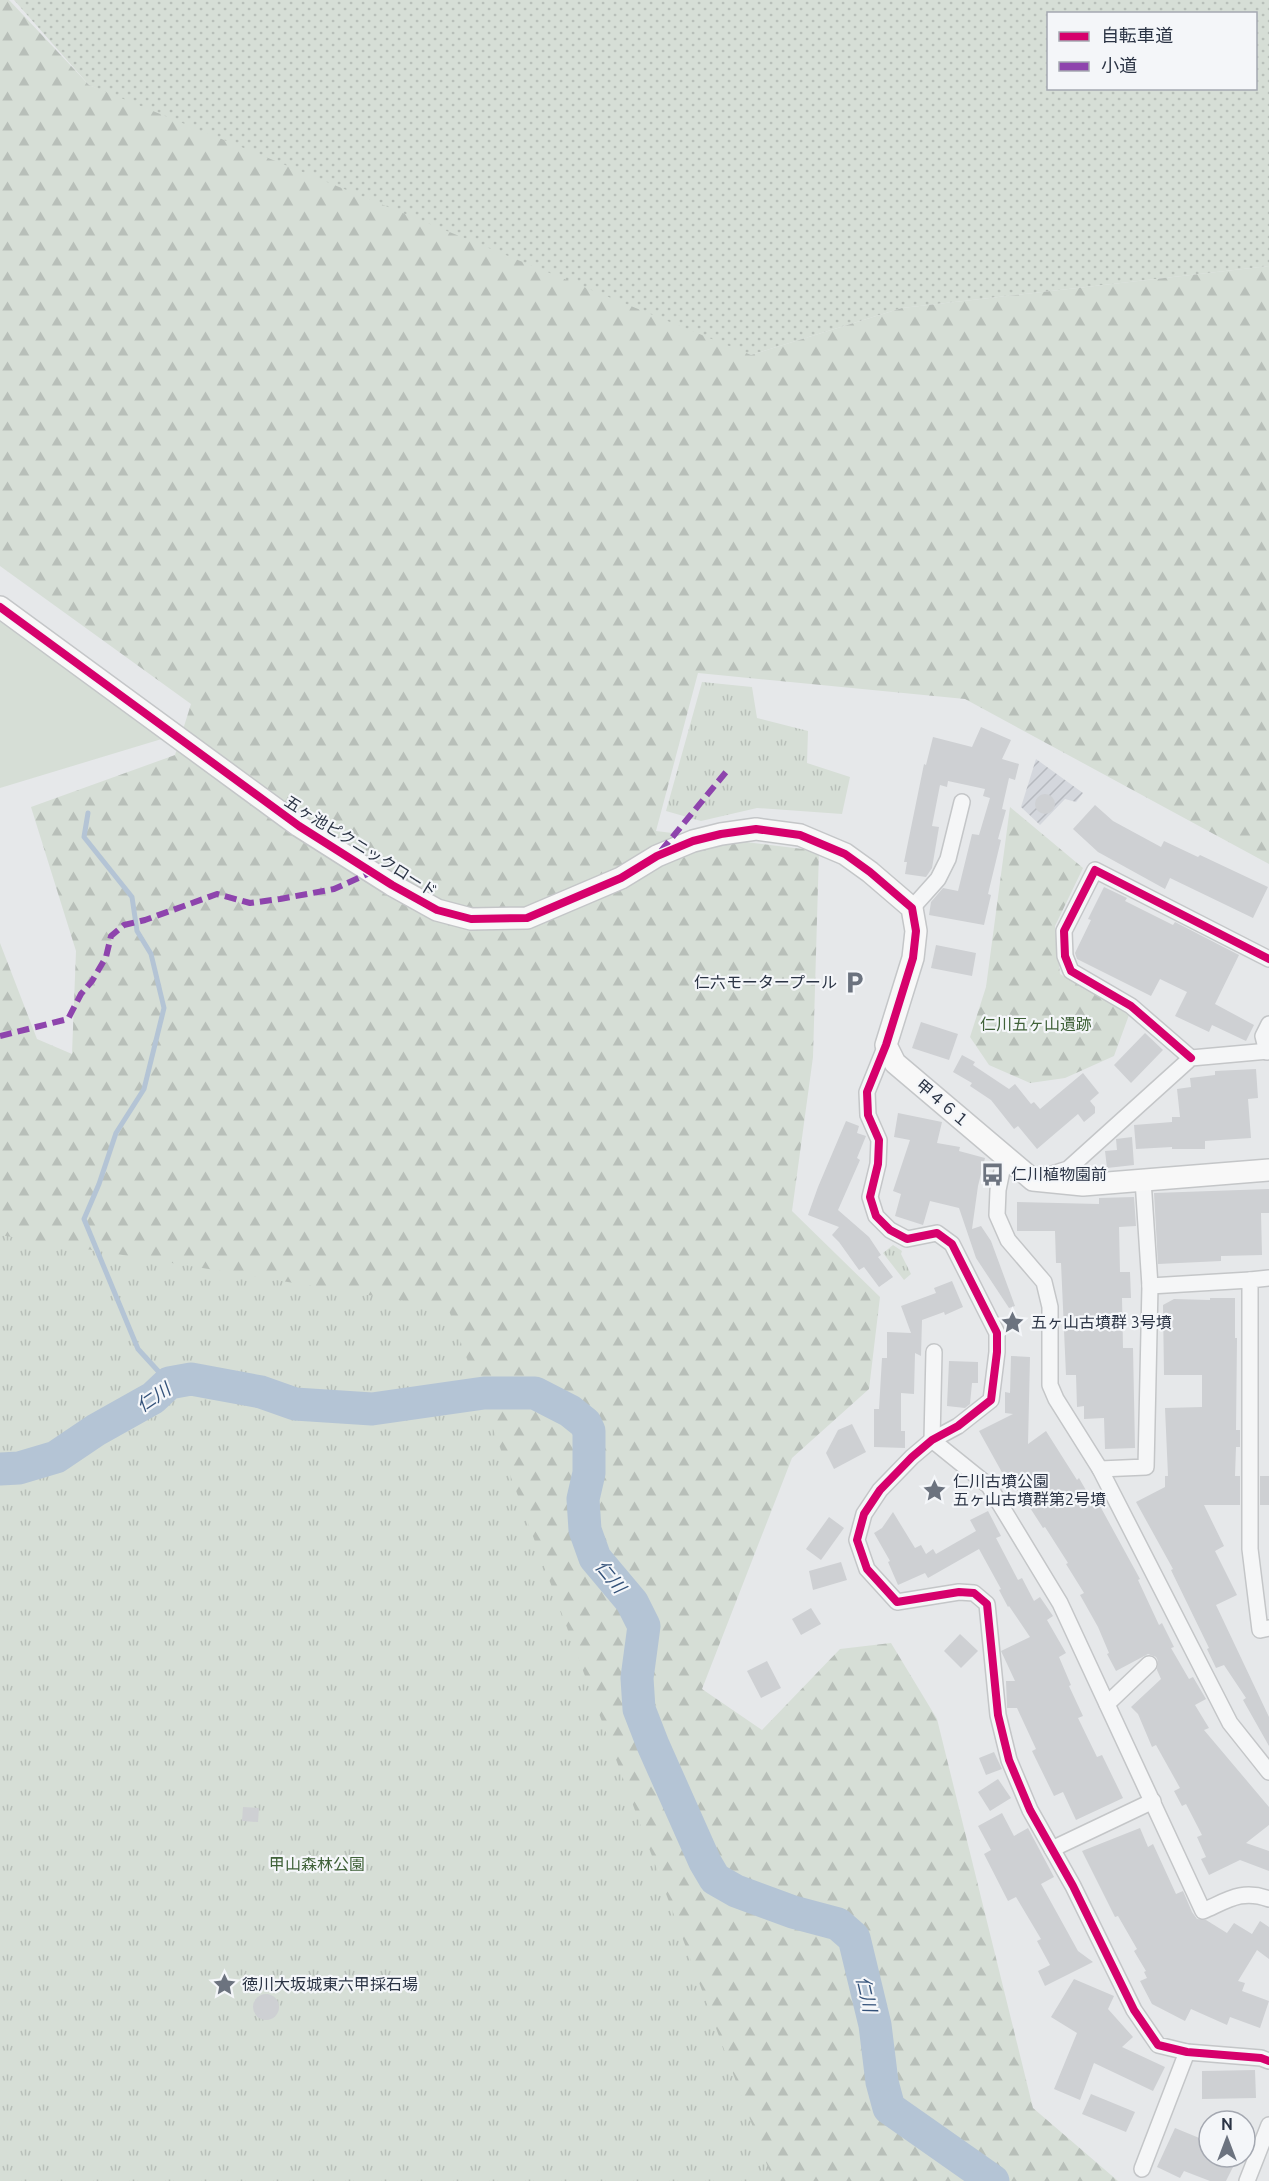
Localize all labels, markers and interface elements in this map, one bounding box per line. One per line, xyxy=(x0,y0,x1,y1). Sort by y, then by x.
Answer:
legend xyxy=(1047,12,1257,90)
text: 自転車道 xyxy=(1101,25,1173,45)
text: 小道 xyxy=(1101,55,1137,75)
street label: 五ヶ池ピクニックロード xyxy=(282,792,440,900)
parking icon: 仁六モータープール xyxy=(842,969,868,995)
place label: 仁六モータープール xyxy=(694,973,837,991)
park label: 仁川五ヶ山遺跡 xyxy=(980,1015,1092,1033)
street label: 甲４６１ xyxy=(913,1076,973,1130)
bus stop icon: 仁川植物園前 xyxy=(980,1161,1006,1187)
place label: 仁川植物園前 xyxy=(1011,1165,1107,1183)
place icon: 五ヶ山古墳群 3号墳 xyxy=(1000,1309,1026,1335)
place label: 五ヶ山古墳群 3号墳 xyxy=(1031,1313,1172,1331)
water label: 仁川 xyxy=(132,1378,175,1415)
place label: 仁川古墳公園 五ヶ山古墳群第2号墳 xyxy=(953,1472,1106,1508)
place icon: 仁川古墳公園 五ヶ山古墳群第2号墳 xyxy=(922,1477,948,1503)
water label: 仁川 xyxy=(592,1556,631,1598)
park label: 甲山森林公園 xyxy=(269,1855,365,1873)
place icon: 徳川大坂城東六甲採石場 xyxy=(211,1971,237,1997)
water label: 仁川 xyxy=(853,1974,881,2016)
place label: 徳川大坂城東六甲採石場 xyxy=(242,1975,418,1993)
north arrow xyxy=(1197,2109,1257,2169)
text: N xyxy=(1221,2115,1233,2133)

